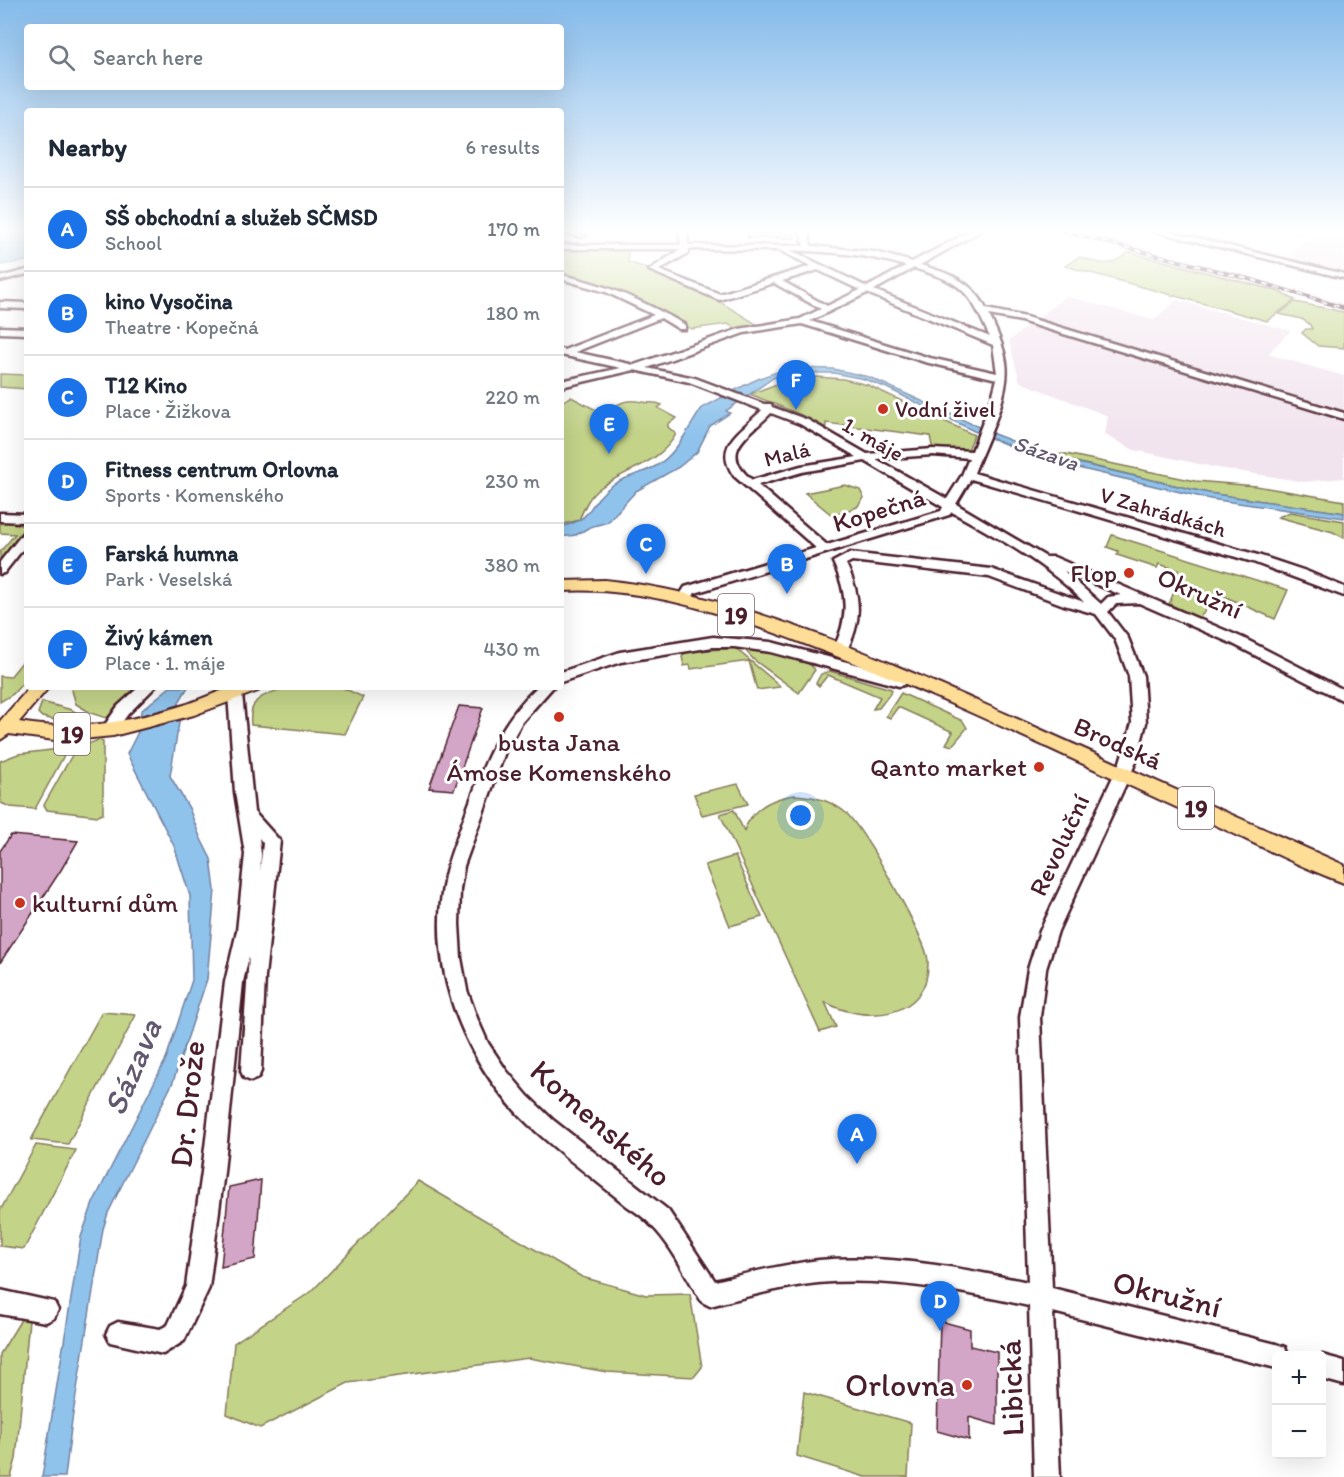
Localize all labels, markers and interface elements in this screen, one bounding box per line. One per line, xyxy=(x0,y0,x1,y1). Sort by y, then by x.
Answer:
search box xyxy=(24,24,564,90)
icon: search xyxy=(45,41,78,74)
text: Search here xyxy=(93,44,203,71)
text: Nearby xyxy=(48,131,127,163)
text: 6 results xyxy=(466,135,540,159)
text: SŠ obchodní a služeb SČMSD xyxy=(105,204,378,231)
text: A xyxy=(61,217,74,241)
text: 170 m xyxy=(487,217,540,241)
text: School xyxy=(105,231,162,255)
text: kino Vysočina xyxy=(105,288,233,315)
text: B xyxy=(61,301,74,325)
text: 180 m xyxy=(486,301,540,325)
text: Theatre · Kopečná xyxy=(105,315,259,339)
pin: F xyxy=(776,360,816,410)
text: T12 Kino xyxy=(105,372,187,399)
text: C xyxy=(61,385,74,409)
text: 220 m xyxy=(485,385,540,409)
place label: Vodní živel xyxy=(895,396,996,423)
text: Place · Žižkova xyxy=(105,399,231,423)
marker: Vodní živel xyxy=(876,402,890,416)
pin: E xyxy=(590,404,628,454)
street label: 1. máje xyxy=(837,411,909,467)
water label: Sázava xyxy=(1010,429,1083,477)
street label: Malá xyxy=(761,435,813,473)
text: Fitness centrum Orlovna xyxy=(105,456,338,483)
text: D xyxy=(61,469,74,493)
text: 230 m xyxy=(485,469,540,493)
street label: Kopečná xyxy=(829,481,930,539)
street label: V Zahrádkách xyxy=(1097,481,1229,543)
text: Sports · Komenského xyxy=(105,483,284,507)
pin: C xyxy=(626,524,666,574)
text: Farská humna xyxy=(105,540,238,567)
pin: B xyxy=(768,544,806,594)
text: E xyxy=(62,553,73,577)
text: 380 m xyxy=(485,553,540,577)
place label: Flop xyxy=(1070,557,1117,589)
street label: Okružní xyxy=(1152,560,1248,626)
marker: Flop xyxy=(1122,566,1136,580)
text: Park · Veselská xyxy=(105,567,232,591)
road number: 19 xyxy=(718,594,754,636)
text: Živý kámen xyxy=(105,624,213,651)
text: F xyxy=(62,637,73,661)
text: 430 m xyxy=(483,637,540,661)
text: Place · 1. máje xyxy=(105,651,225,675)
street label: Brodská xyxy=(1069,709,1167,777)
marker: busta Jana Ámose Komenského xyxy=(552,710,566,724)
road number: 19 xyxy=(54,713,90,755)
place label: busta Jana Ámose Komenského xyxy=(447,726,671,788)
place label: Qanto market xyxy=(870,751,1027,783)
marker: Qanto market xyxy=(1032,760,1046,774)
road number: 19 xyxy=(1178,787,1214,829)
street label: Revoluční xyxy=(1022,789,1097,901)
your location xyxy=(786,801,815,830)
place label: kulturní dům xyxy=(32,887,178,919)
marker: kulturní dům xyxy=(13,896,27,910)
water label: Sázava xyxy=(95,1013,170,1121)
street label: Dr. Drože xyxy=(161,1039,213,1169)
street label: Komenského xyxy=(523,1051,679,1195)
pin: A xyxy=(838,1114,876,1164)
street label: Okružní xyxy=(1109,1262,1225,1326)
pin: D xyxy=(920,1282,960,1331)
street label: Libická xyxy=(990,1339,1032,1437)
map controls xyxy=(1272,1351,1326,1459)
button: + xyxy=(1272,1351,1326,1405)
place label: Orlovna xyxy=(845,1366,955,1404)
marker: Orlovna xyxy=(960,1378,974,1392)
button: − xyxy=(1272,1405,1326,1459)

